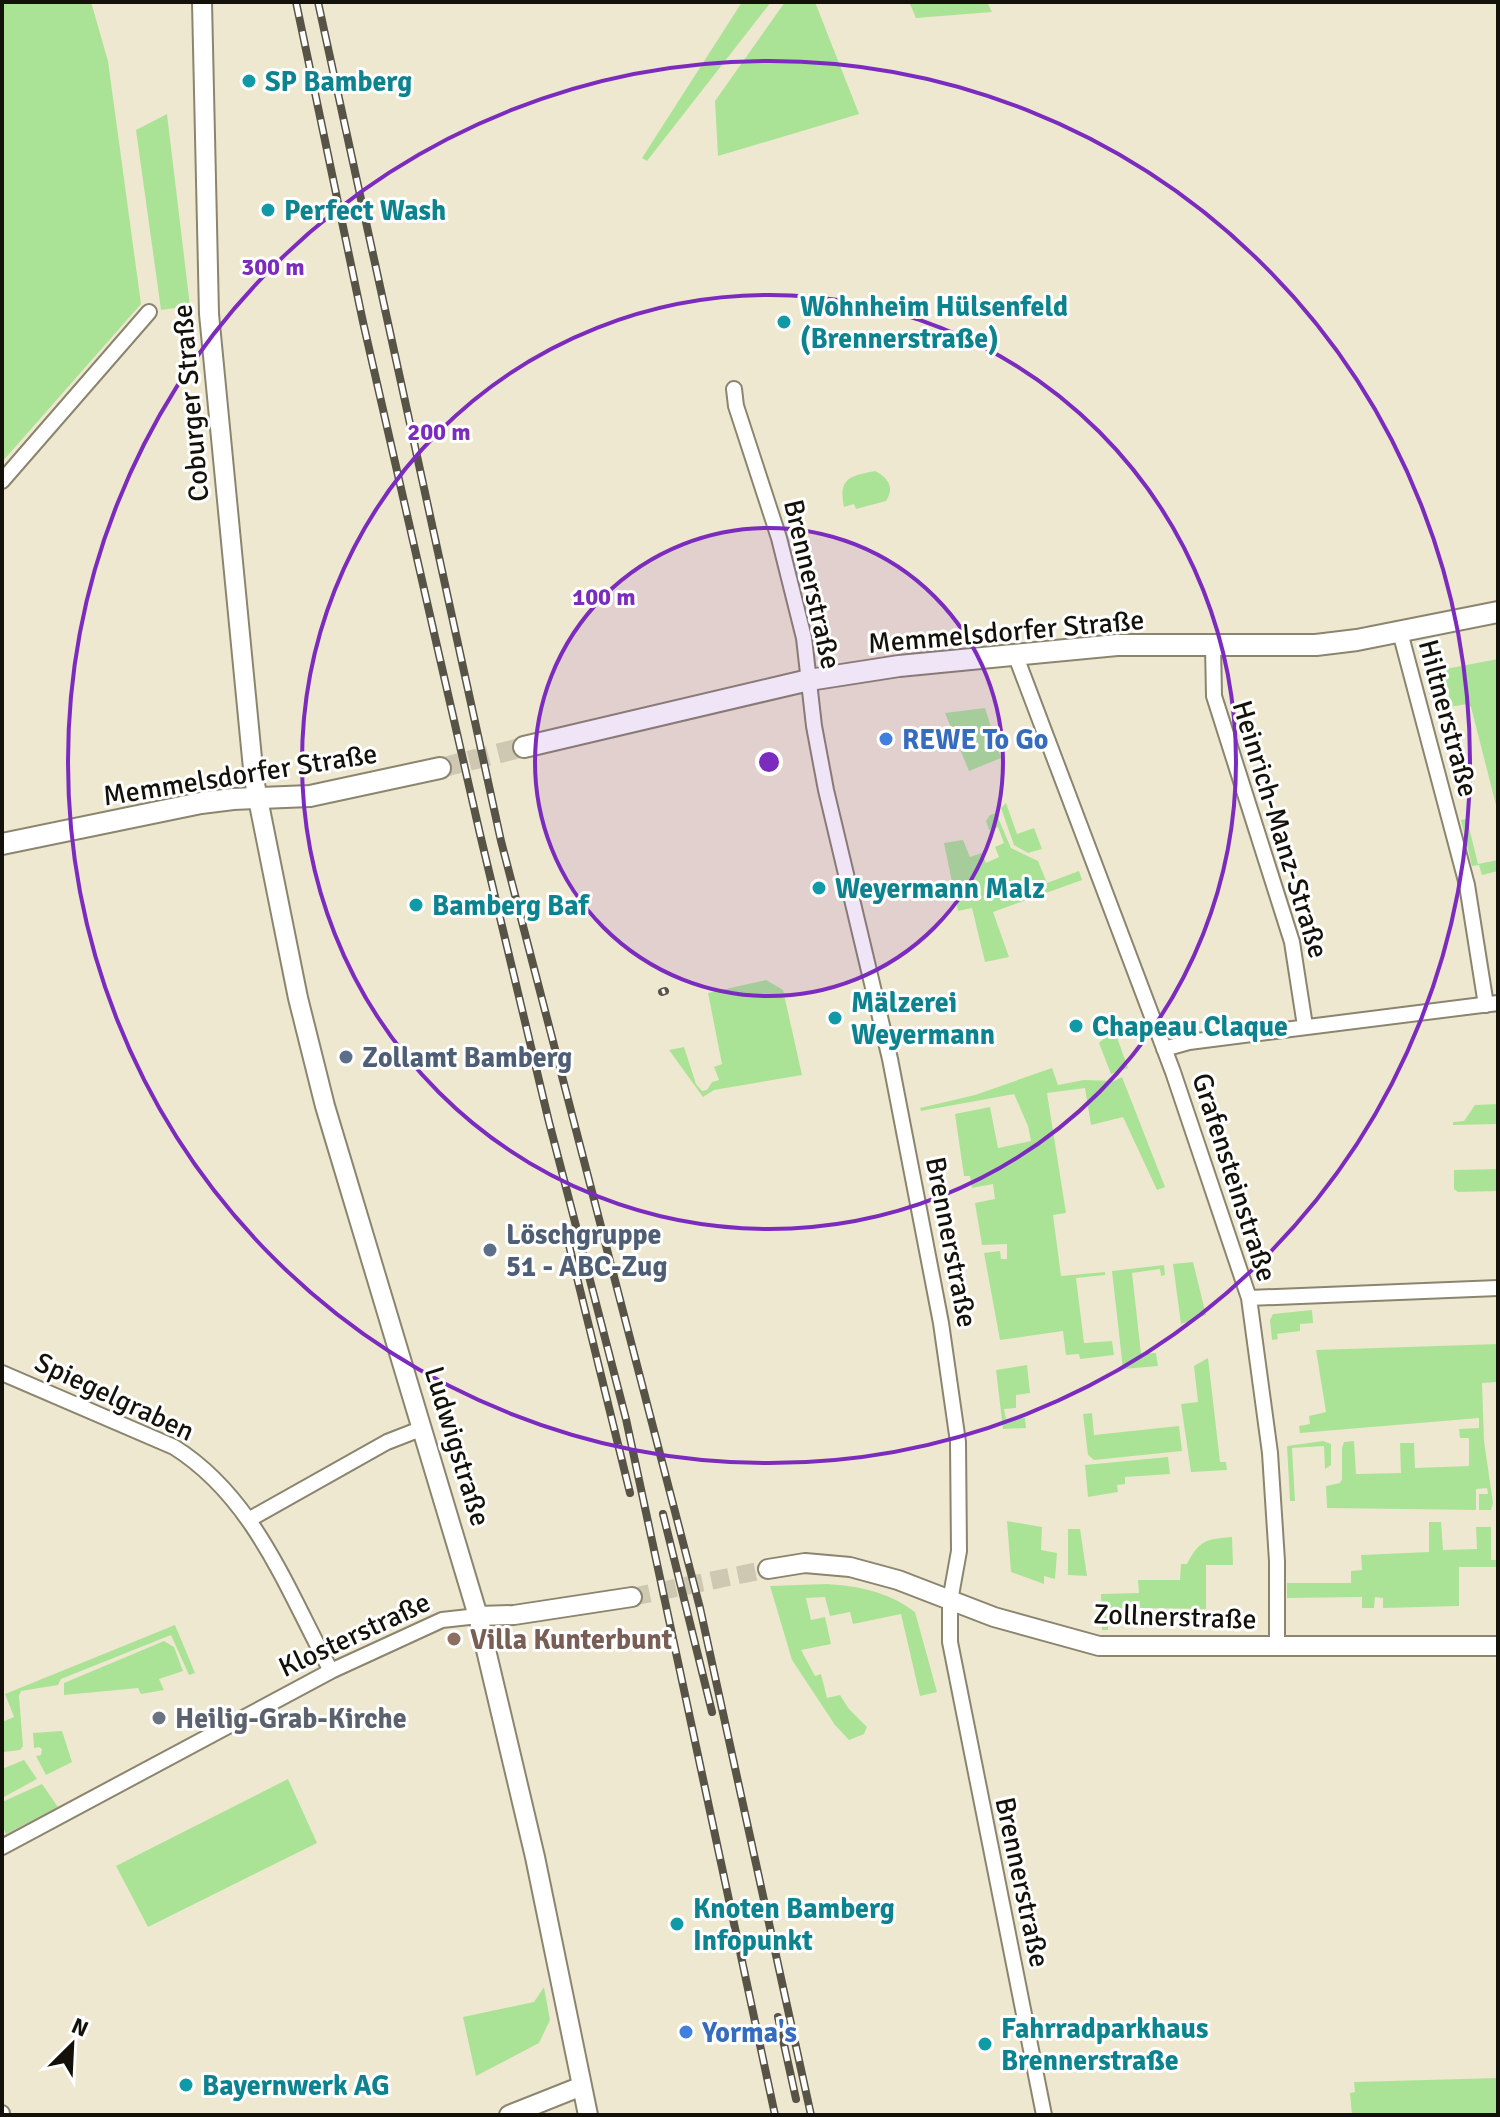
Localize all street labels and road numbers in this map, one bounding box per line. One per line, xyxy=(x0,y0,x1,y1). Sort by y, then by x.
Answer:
street label: Coburger Straße xyxy=(165,303,217,503)
street label: Brennerstraße xyxy=(776,496,848,672)
street label: Memmelsdorfer Straße xyxy=(867,603,1146,661)
street label: Hiltnerstraße xyxy=(1411,636,1485,801)
street label: Heinrich-Manz-Straße xyxy=(1225,696,1335,962)
street label: Memmelsdorfer Straße xyxy=(101,737,380,813)
street label: Grafensteinstraße xyxy=(1184,1069,1284,1286)
street label: Brennerstraße xyxy=(918,1154,984,1330)
street label: Spiegelgraben xyxy=(29,1345,200,1449)
street label: Ludwigstraße xyxy=(417,1362,497,1530)
street label: Klosterstraße xyxy=(273,1585,436,1685)
street label: Zollnerstraße xyxy=(1093,1597,1257,1637)
street label: Brennerstraße xyxy=(987,1794,1057,1970)

